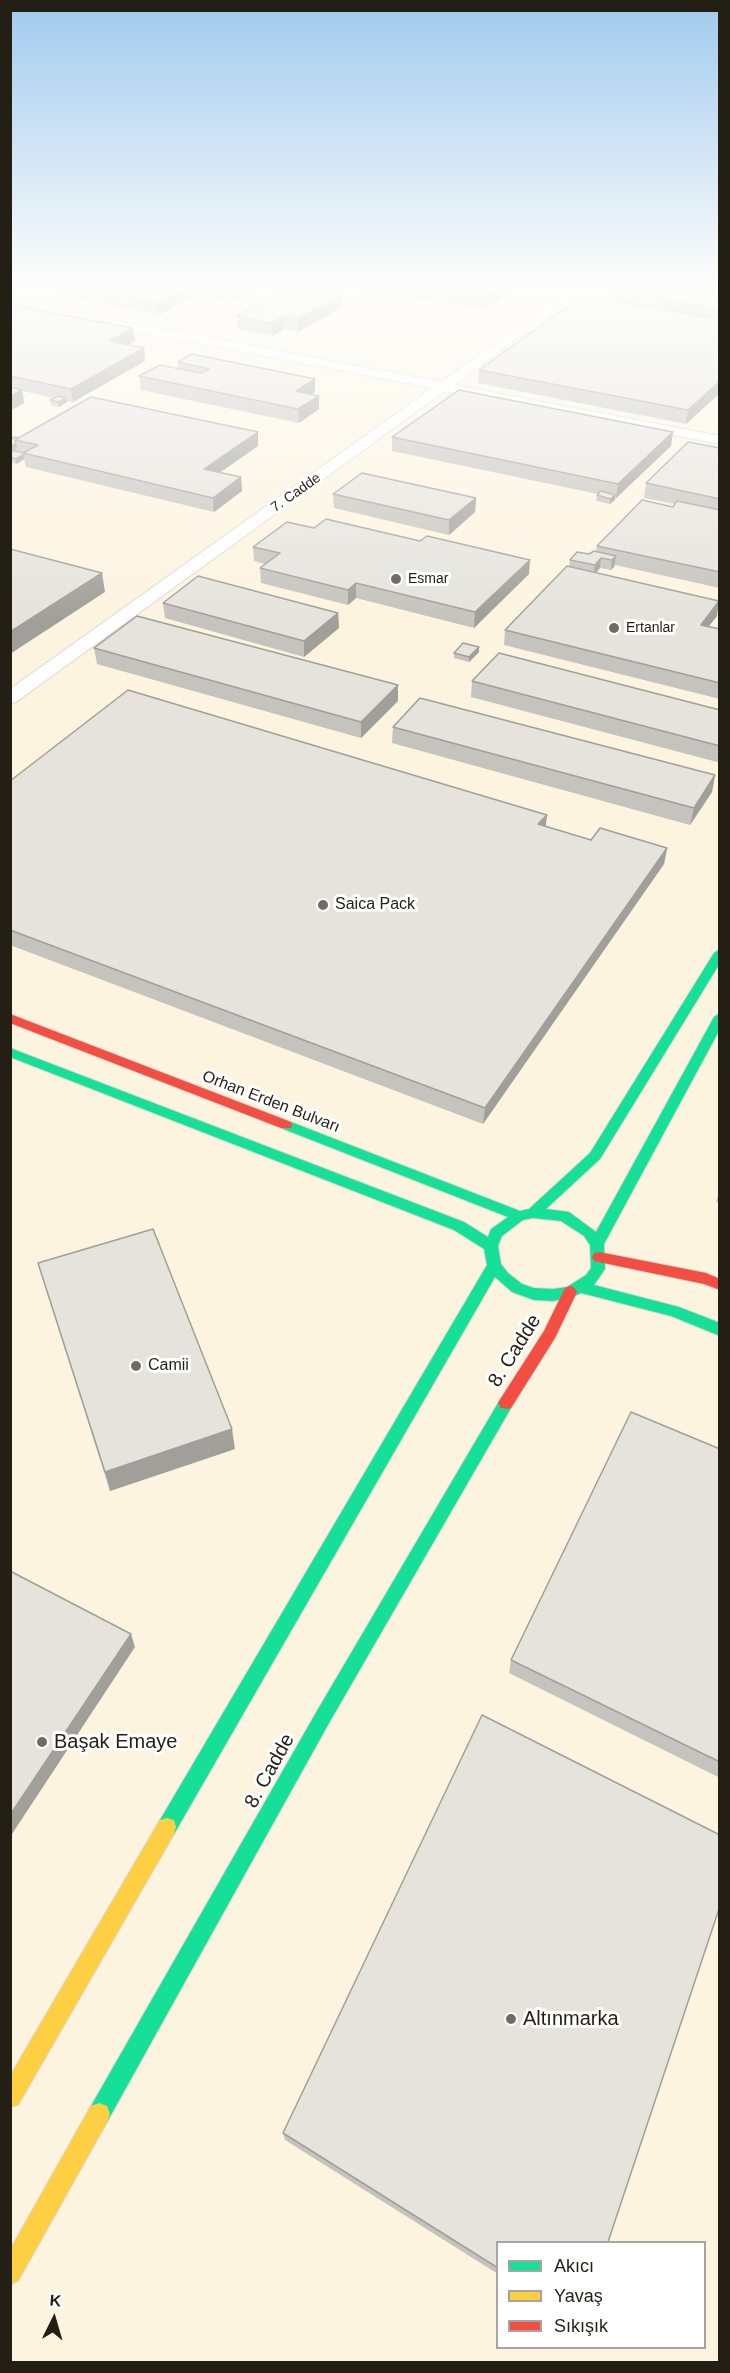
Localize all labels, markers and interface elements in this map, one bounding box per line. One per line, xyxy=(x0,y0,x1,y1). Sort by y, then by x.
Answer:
street label: 7. Cadde xyxy=(268,470,324,516)
place label: Esmar xyxy=(408,571,448,587)
marker: Esmar xyxy=(389,572,403,586)
place label: Ertanlar xyxy=(626,620,675,636)
marker: Ertanlar xyxy=(607,621,621,635)
place label: Saica Pack xyxy=(335,895,415,915)
marker: Saica Pack xyxy=(316,898,330,912)
street label: Orhan Erden Bulvarı xyxy=(199,1067,343,1137)
street label: 8. Cadde xyxy=(483,1310,547,1392)
place label: Camii xyxy=(148,1356,189,1376)
marker: Camii xyxy=(129,1359,143,1373)
place label: Başak Emaye xyxy=(54,1730,177,1754)
street label: 8. Cadde xyxy=(240,1730,300,1812)
marker: Başak Emaye xyxy=(35,1735,49,1749)
place label: Altınmarka xyxy=(523,2007,619,2031)
marker: Altınmarka xyxy=(504,2012,518,2026)
legend xyxy=(496,2241,706,2349)
text: Akıcı xyxy=(554,2256,594,2276)
text: Yavaş xyxy=(554,2286,603,2306)
north arrow xyxy=(24,2289,84,2349)
text: K xyxy=(49,2292,62,2310)
text: Sıkışık xyxy=(554,2316,608,2336)

